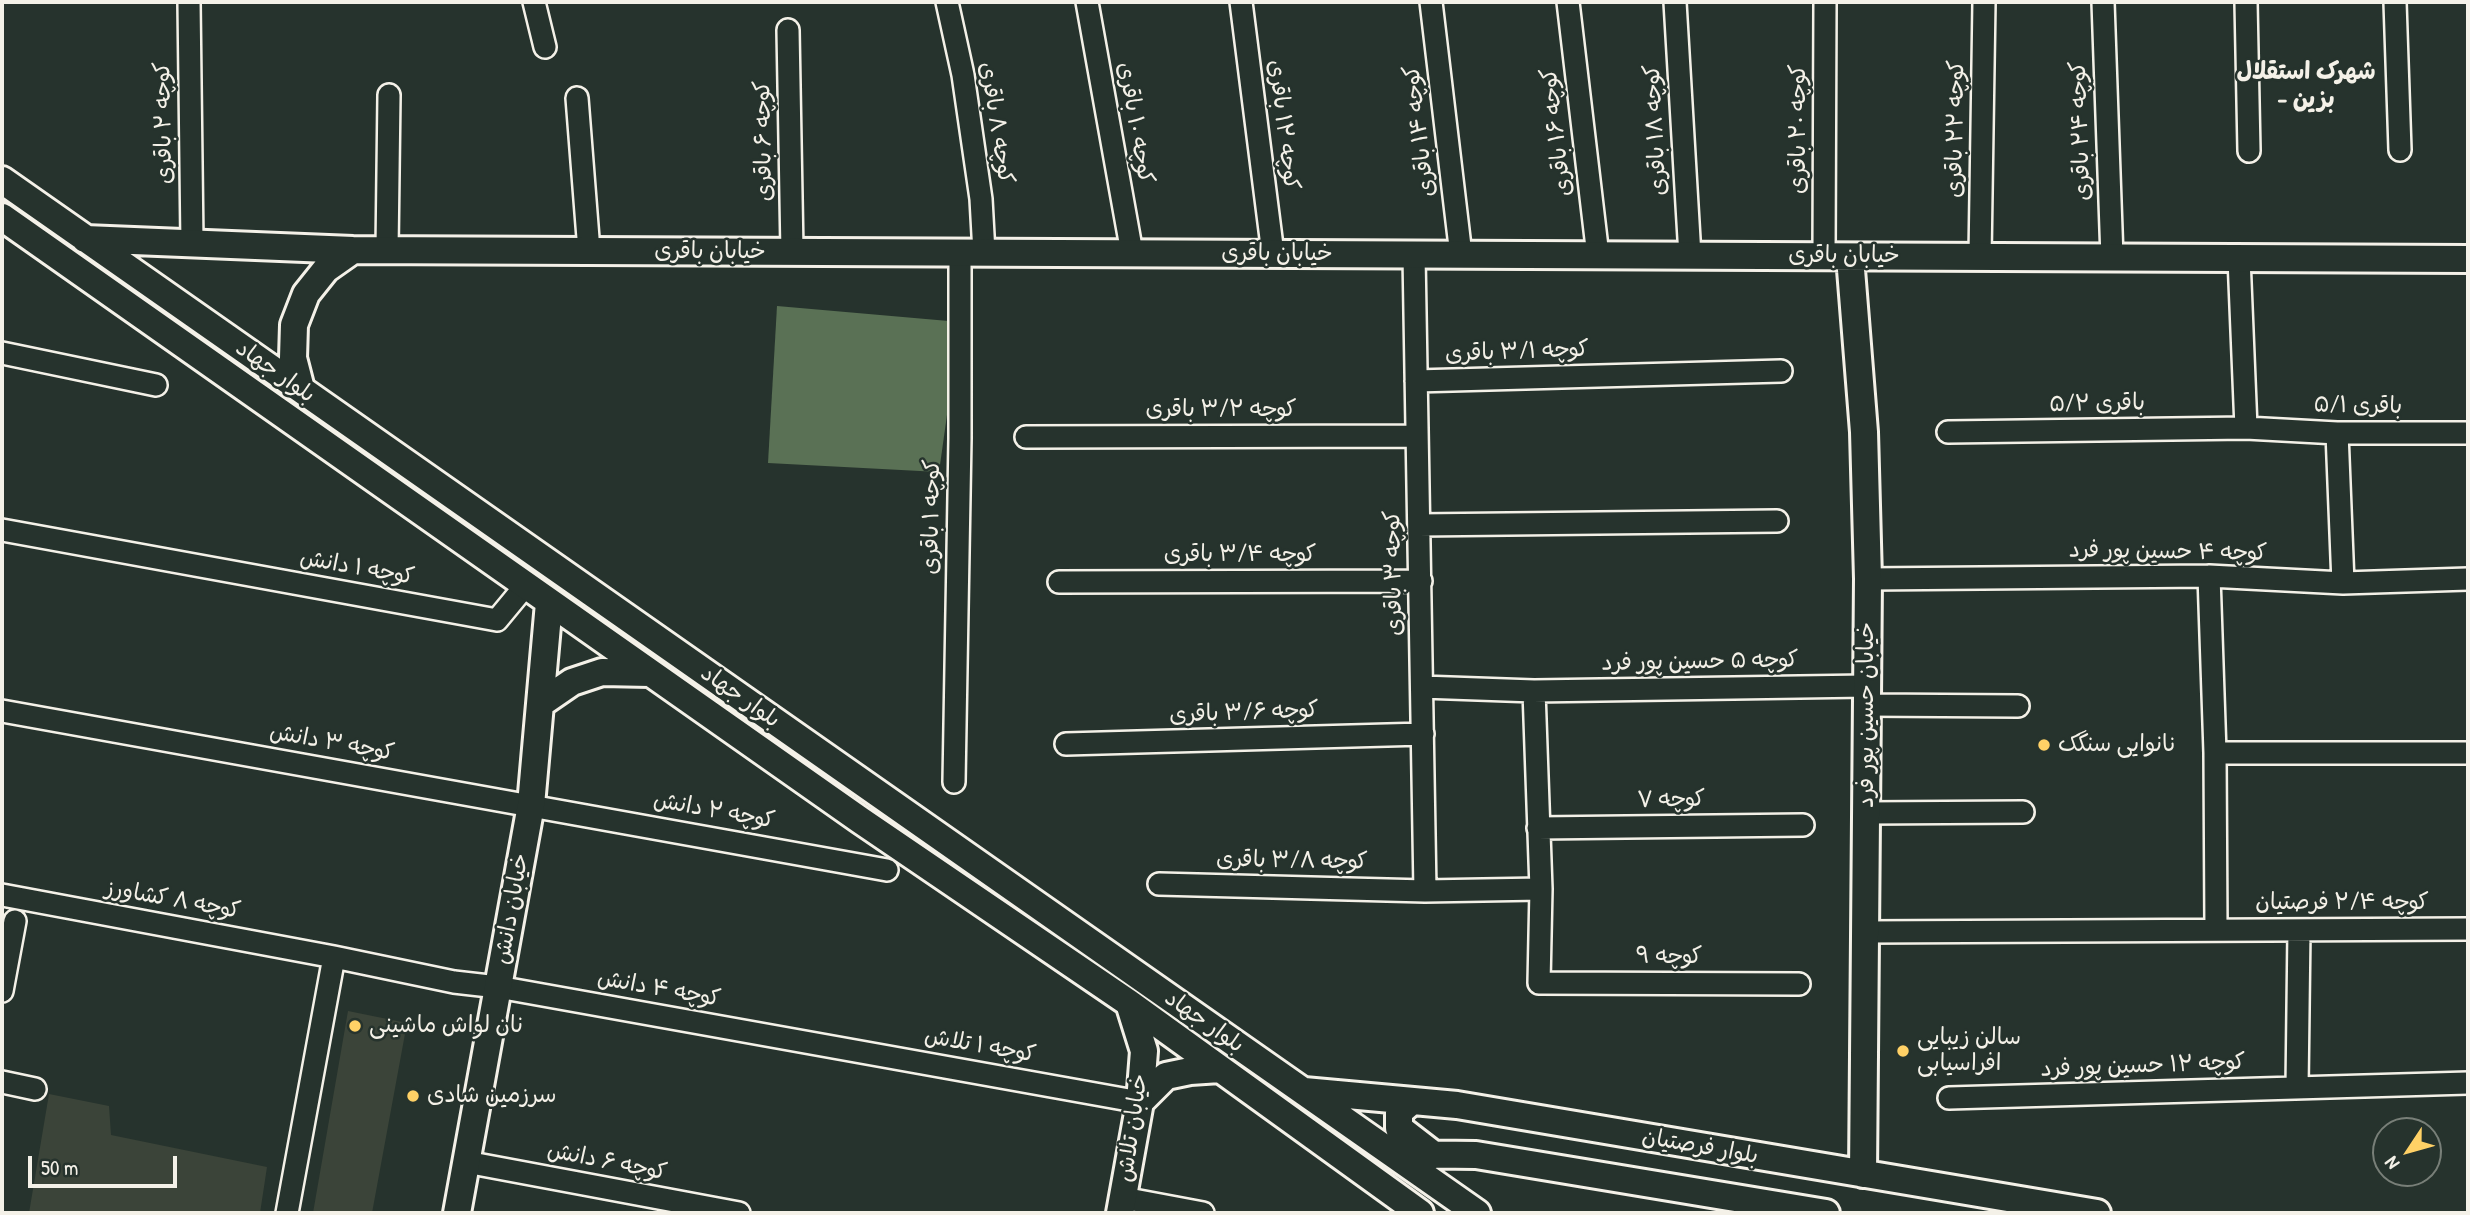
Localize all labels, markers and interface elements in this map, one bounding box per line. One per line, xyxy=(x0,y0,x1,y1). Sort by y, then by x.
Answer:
street label: کوچه ۱۲ باقری xyxy=(1261,58,1305,192)
district label: شهرک استقلال - بزین xyxy=(2236,59,2376,115)
street label: کوچه ۸ باقری xyxy=(973,60,1019,186)
street label: کوچه ۱۰ باقری xyxy=(1111,60,1159,186)
street label: کوچه ۲۲ باقری xyxy=(1941,60,1971,198)
street label: کوچه ۲۴ باقری xyxy=(2065,61,2097,201)
street label: کوچه ۲ باقری xyxy=(149,62,179,184)
street label: کوچه ۱۴ باقری xyxy=(1398,64,1442,198)
street label: کوچه ۱۸ باقری xyxy=(1639,64,1673,196)
street label: کوچه ۲۰ باقری xyxy=(1785,64,1813,194)
street label: کوچه ۱۶ باقری xyxy=(1535,66,1579,198)
street label: کوچه ۶ باقری xyxy=(749,80,779,202)
street label: خیابان باقری xyxy=(654,238,766,266)
street label: خیابان باقری xyxy=(1221,240,1333,268)
street label: خیابان باقری xyxy=(1788,242,1900,270)
street label: بلوار جهاد xyxy=(230,335,320,409)
street label: کوچه ۳/۱ باقری xyxy=(1445,336,1589,368)
street label: باقری ۵/۲ xyxy=(2049,389,2145,419)
street label: باقری ۵/۱ xyxy=(2313,391,2403,421)
street label: کوچه ۳/۲ باقری xyxy=(1145,396,1297,424)
street label: کوچه ۱ باقری xyxy=(917,459,947,575)
street label: کوچه ۳ باقری xyxy=(1379,510,1409,636)
street label: کوچه ۴ حسین پور فرد xyxy=(2069,536,2267,568)
street label: کوچه ۳/۴ باقری xyxy=(1164,541,1316,569)
street label: کوچه ۱ دانش xyxy=(298,544,416,592)
street label: خیابان حسین پور فرد xyxy=(1853,622,1881,808)
street label: کوچه ۵ حسین پور فرد xyxy=(1601,646,1799,678)
street label: بلوار جهاد xyxy=(695,660,785,734)
street label: کوچه ۳/۶ باقری xyxy=(1169,697,1319,729)
street label: کوچه ۳ دانش xyxy=(267,718,397,768)
place label: نانوایی سنگک xyxy=(2058,731,2176,759)
marker: نانوایی سنگک xyxy=(2036,737,2052,753)
street label: کوچه ۷ xyxy=(1637,786,1705,814)
street label: کوچه ۲ دانش xyxy=(651,787,777,835)
street label: کوچه ۳/۸ باقری xyxy=(1216,846,1368,876)
street label: خیابان دانش xyxy=(489,851,535,967)
street label: کوچه ۸ کشاورز xyxy=(103,875,243,925)
street label: کوچه ۲/۴ فرصتیان xyxy=(2255,889,2429,917)
street label: کوچه ۹ xyxy=(1636,943,1702,971)
street label: کوچه ۴ دانش xyxy=(595,965,723,1013)
street label: بلوار جهاد xyxy=(1159,985,1249,1059)
place label: نان لواش ماشينى xyxy=(369,1012,523,1040)
marker: نان لواش ماشينى xyxy=(347,1018,363,1034)
street label: کوچه ۱ تلاش xyxy=(922,1023,1038,1069)
place label: سالن زیبایی افراسیابی xyxy=(1917,1024,2021,1078)
marker: سالن زیبایی افراسیابی xyxy=(1895,1043,1911,1059)
street label: کوچه ۱۲ حسین پور فرد xyxy=(2040,1049,2246,1083)
street label: خیابان تلاش xyxy=(1112,1072,1154,1184)
place label: سرزمین شادی xyxy=(427,1082,557,1110)
marker: سرزمین شادی xyxy=(405,1088,421,1104)
north arrow xyxy=(2372,1117,2442,1187)
street label: بلوار فرصتیان xyxy=(1640,1123,1760,1171)
street label: کوچه ۶ دانش xyxy=(545,1137,669,1187)
scale bar xyxy=(32,1142,180,1186)
text: N xyxy=(2378,1151,2405,1175)
text: 50 m xyxy=(41,1153,78,1182)

